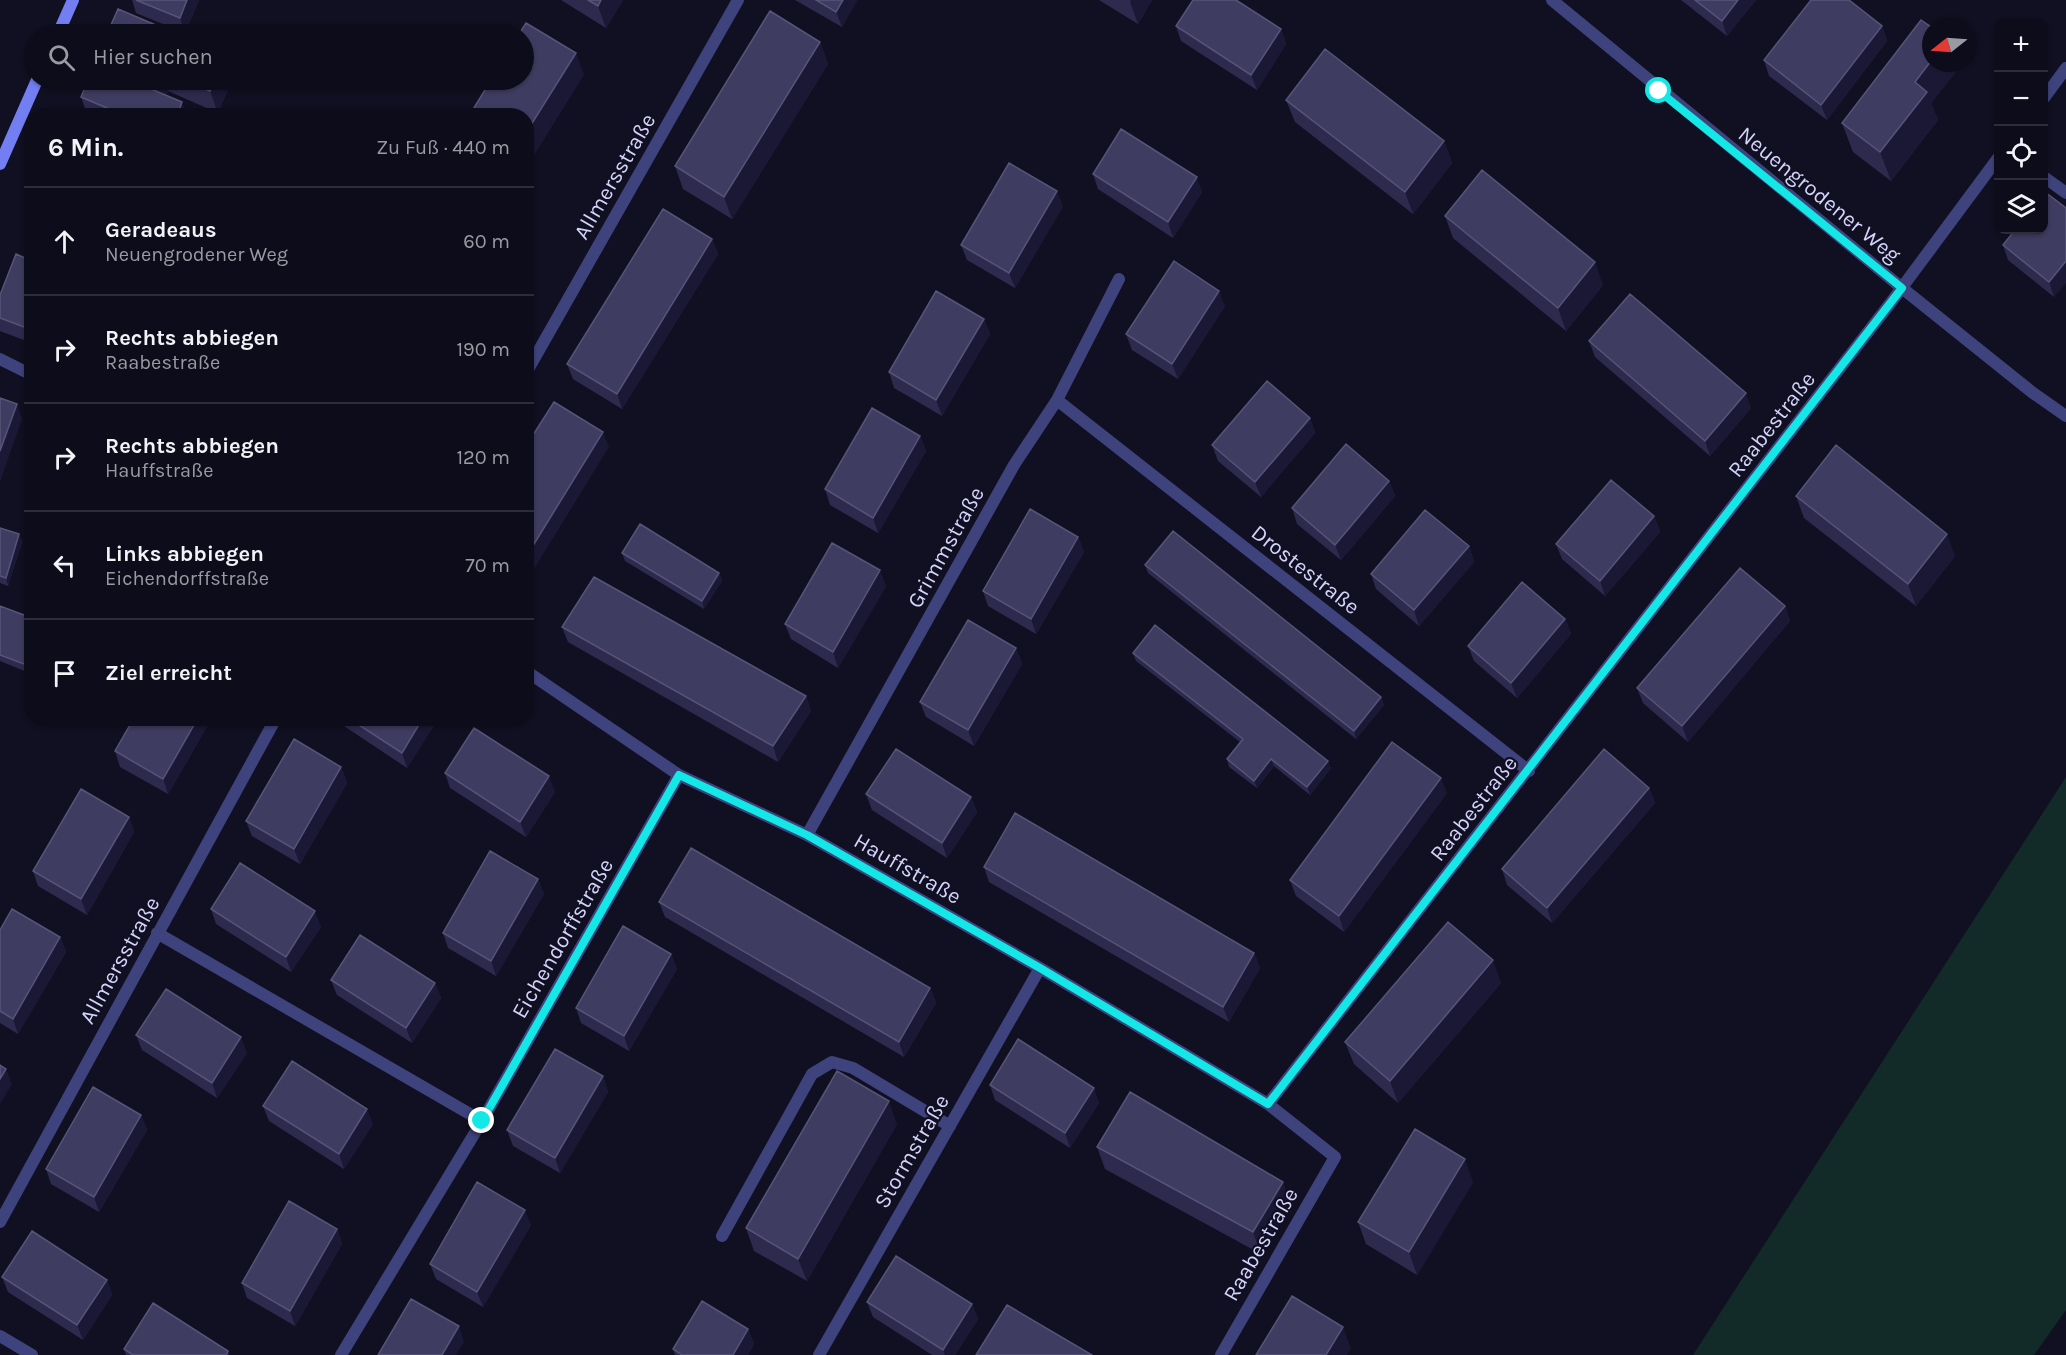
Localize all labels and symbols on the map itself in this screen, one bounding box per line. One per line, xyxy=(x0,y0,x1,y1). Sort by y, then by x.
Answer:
north arrow xyxy=(1922,18,1976,72)
route start xyxy=(1645,77,1671,103)
street label: Allmersstraße xyxy=(568,109,661,244)
street label: Neuengrodener Weg xyxy=(1733,121,1906,269)
street label: Raabestraße xyxy=(1723,367,1821,483)
street label: Grimmstraße xyxy=(902,482,990,613)
street label: Drostestraße xyxy=(1246,519,1365,620)
street label: Raabestraße xyxy=(1425,751,1523,867)
street label: Hauffstraße xyxy=(849,828,966,910)
street label: Eichendorffstraße xyxy=(507,854,619,1023)
street label: Allmersstraße xyxy=(74,893,165,1028)
street label: Stormstraße xyxy=(869,1090,955,1213)
route end xyxy=(468,1107,494,1133)
street label: Raabestraße xyxy=(1218,1183,1304,1306)

